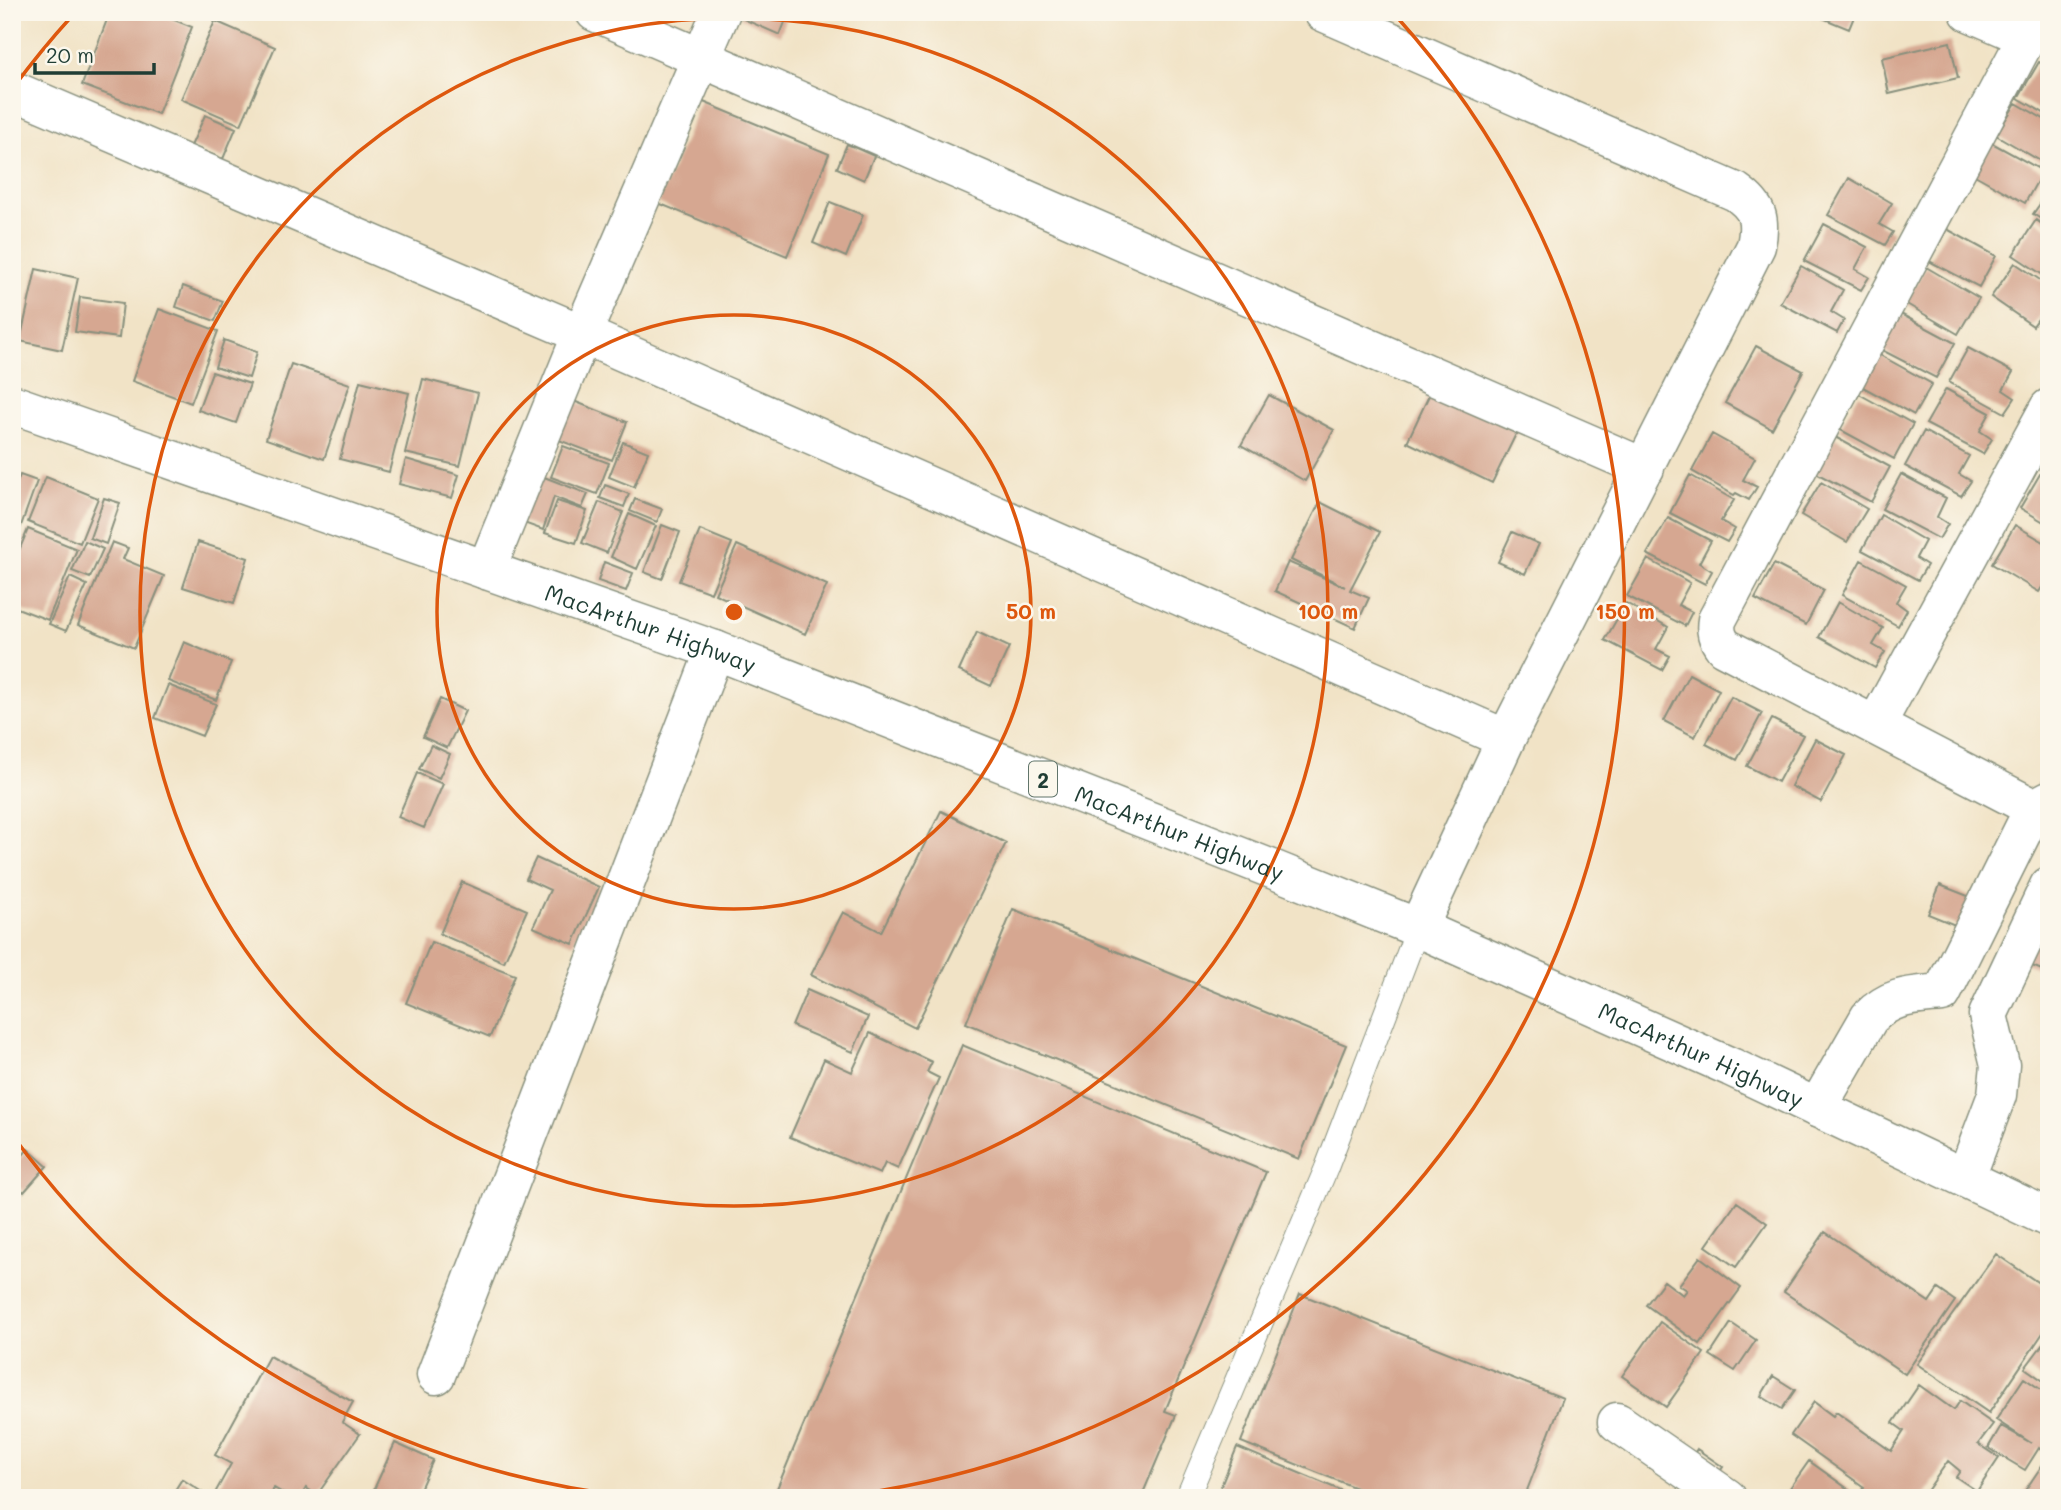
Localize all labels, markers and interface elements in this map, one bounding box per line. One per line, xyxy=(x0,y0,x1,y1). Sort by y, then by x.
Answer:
scale bar xyxy=(35,32,154,76)
text: 20 m xyxy=(46,41,94,68)
street label: MacArthur Highway xyxy=(541,577,761,680)
text: 50 m xyxy=(1006,597,1056,624)
text: 100 m xyxy=(1298,597,1358,624)
text: 150 m xyxy=(1595,597,1655,624)
centre of rings xyxy=(722,600,746,624)
road number: 2 xyxy=(1029,762,1057,796)
street label: MacArthur Highway xyxy=(1071,778,1289,887)
street label: MacArthur Highway xyxy=(1594,995,1809,1114)

